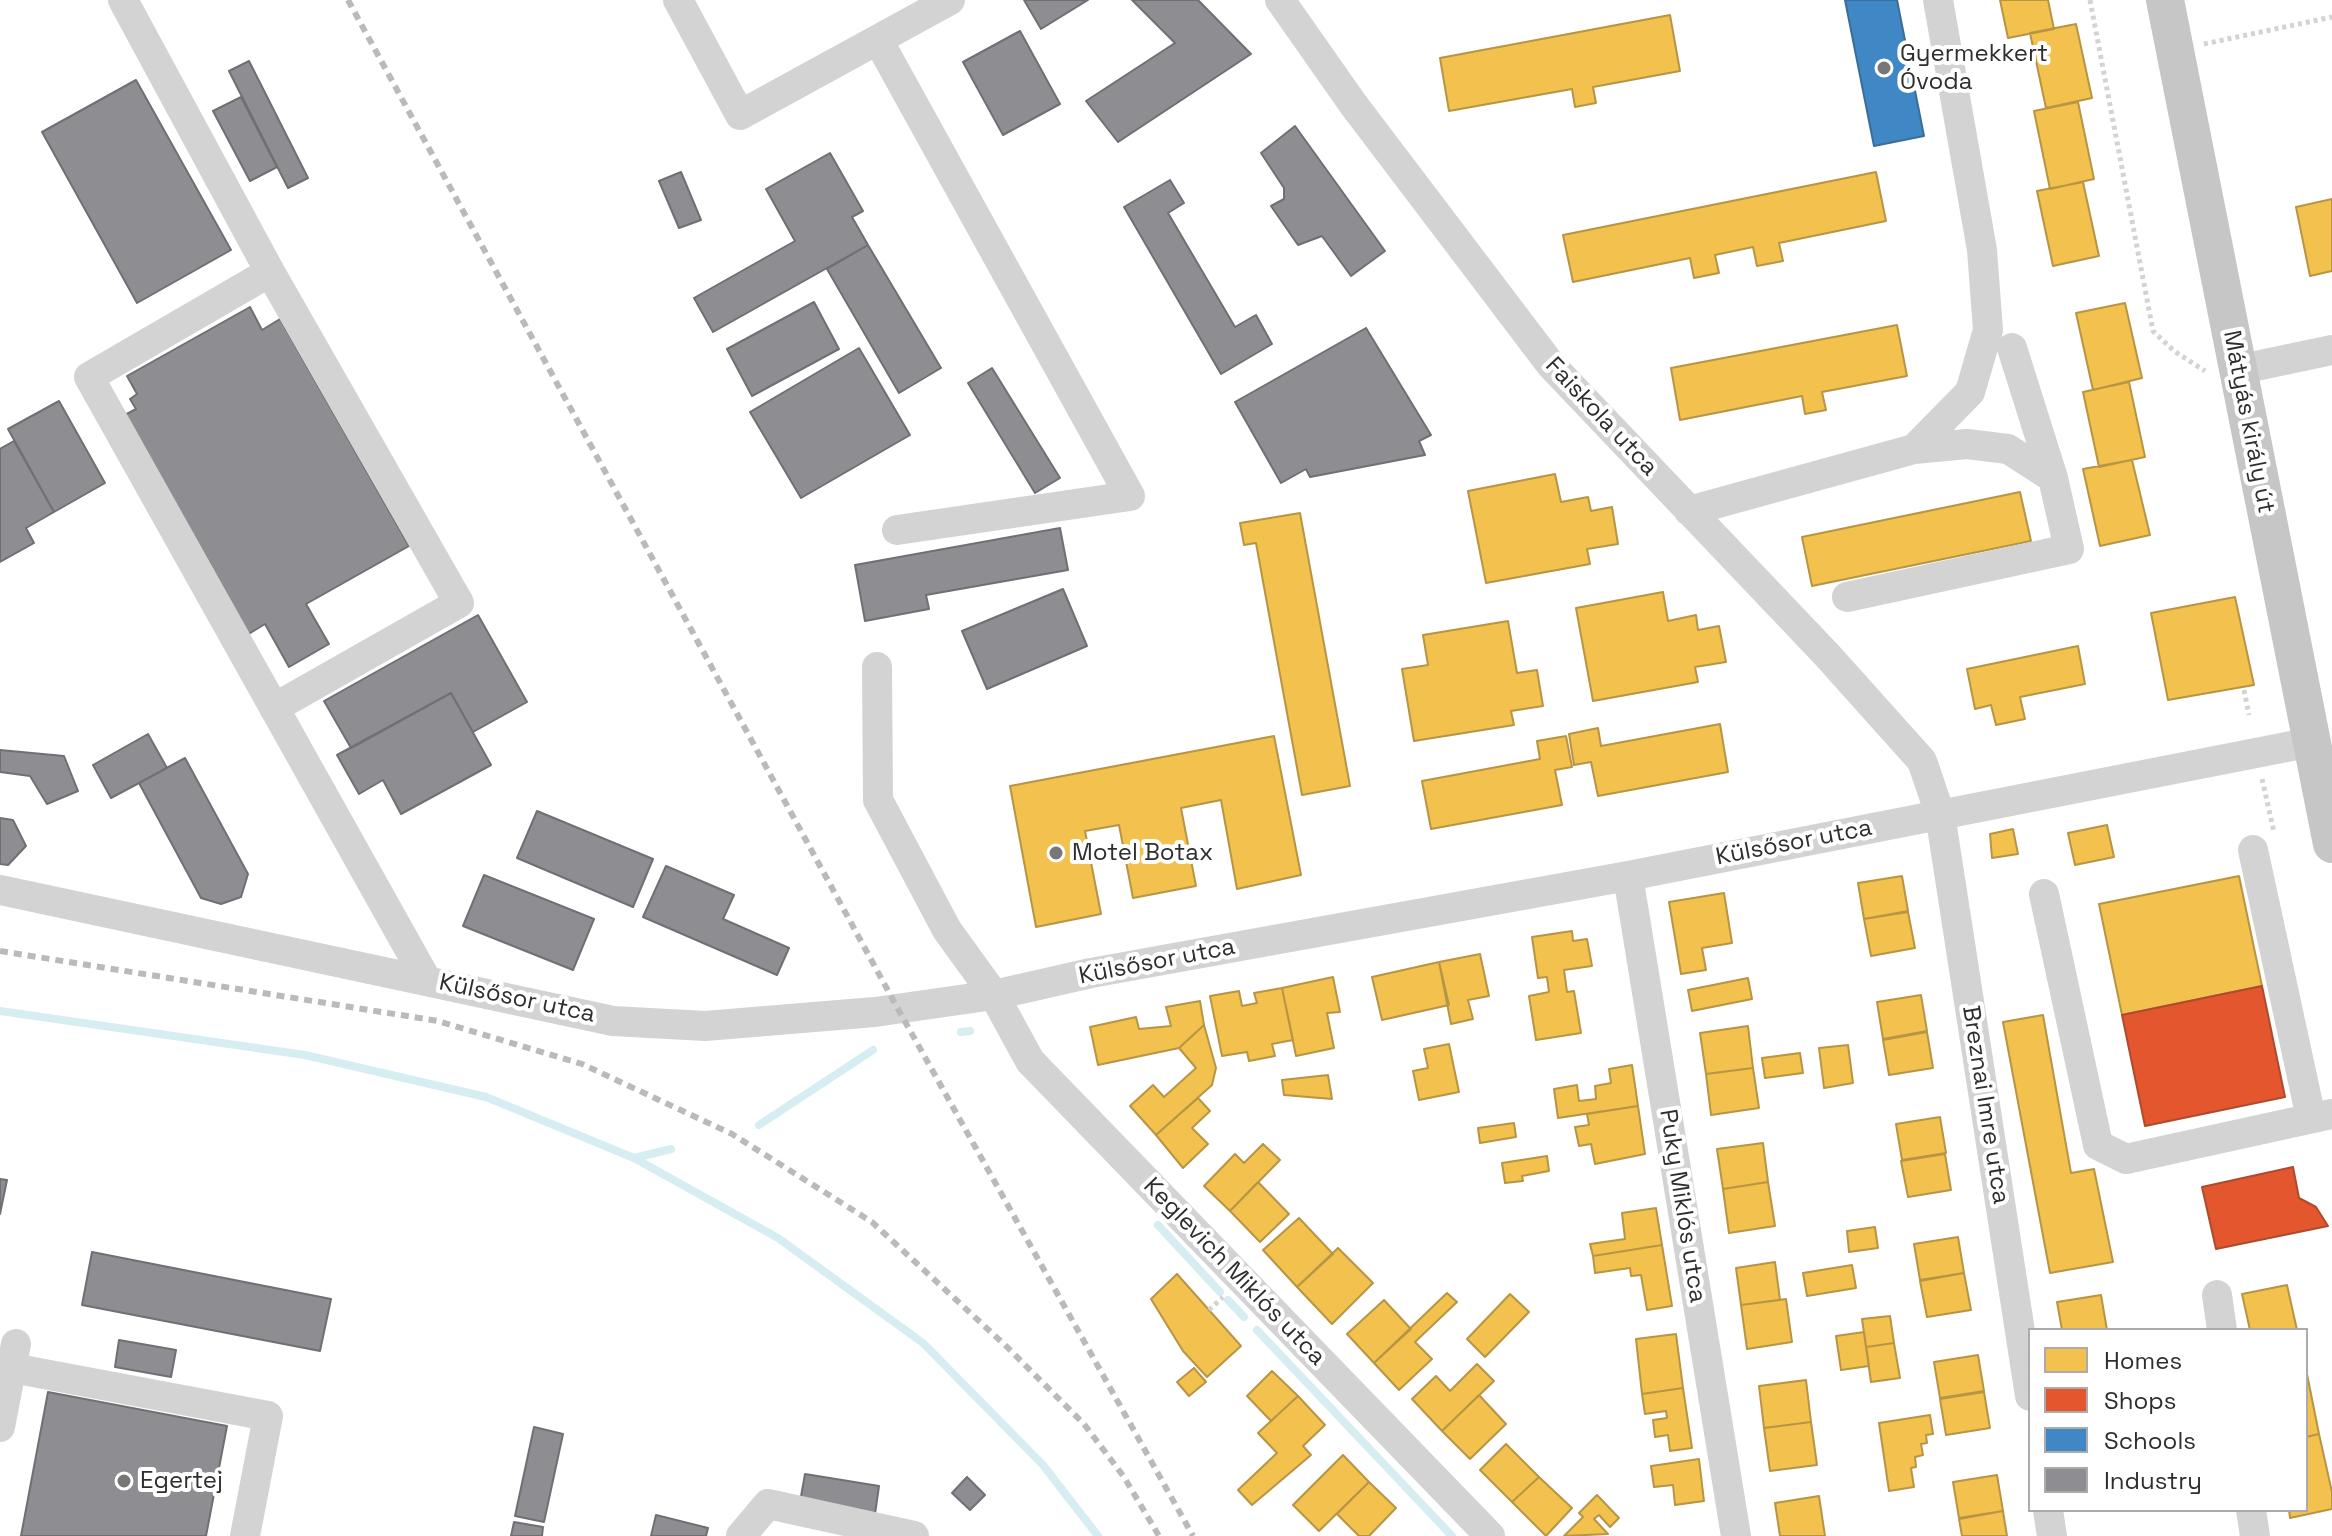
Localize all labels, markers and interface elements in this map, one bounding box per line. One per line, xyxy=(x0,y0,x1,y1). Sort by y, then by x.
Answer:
place label: Gyermekkert Óvoda xyxy=(1900,40,2048,96)
marker: Gyermekkert Óvoda xyxy=(1875,59,1893,77)
street label: Mátyás király út xyxy=(2216,328,2280,516)
street label: Faiskola utca xyxy=(1539,352,1663,482)
street label: Külsősor utca xyxy=(1713,814,1875,872)
place label: Motel Botax xyxy=(1072,839,1213,867)
marker: Motel Botax xyxy=(1047,844,1065,862)
street label: Külsősor utca xyxy=(1076,933,1238,991)
street label: Külsősor utca xyxy=(436,968,598,1030)
street label: Breznai Imre utca xyxy=(1955,1004,2015,1206)
street label: Puky Miklós utca xyxy=(1652,1107,1712,1305)
street label: Keglevich Miklós utca xyxy=(1137,1172,1331,1372)
legend xyxy=(2028,1328,2308,1512)
text: Homes xyxy=(2104,1345,2182,1376)
text: Shops xyxy=(2104,1385,2176,1416)
text: Schools xyxy=(2104,1425,2196,1456)
text: Industry xyxy=(2104,1465,2202,1496)
place label: Egertej xyxy=(140,1467,223,1495)
marker: Egertej xyxy=(115,1472,133,1490)

